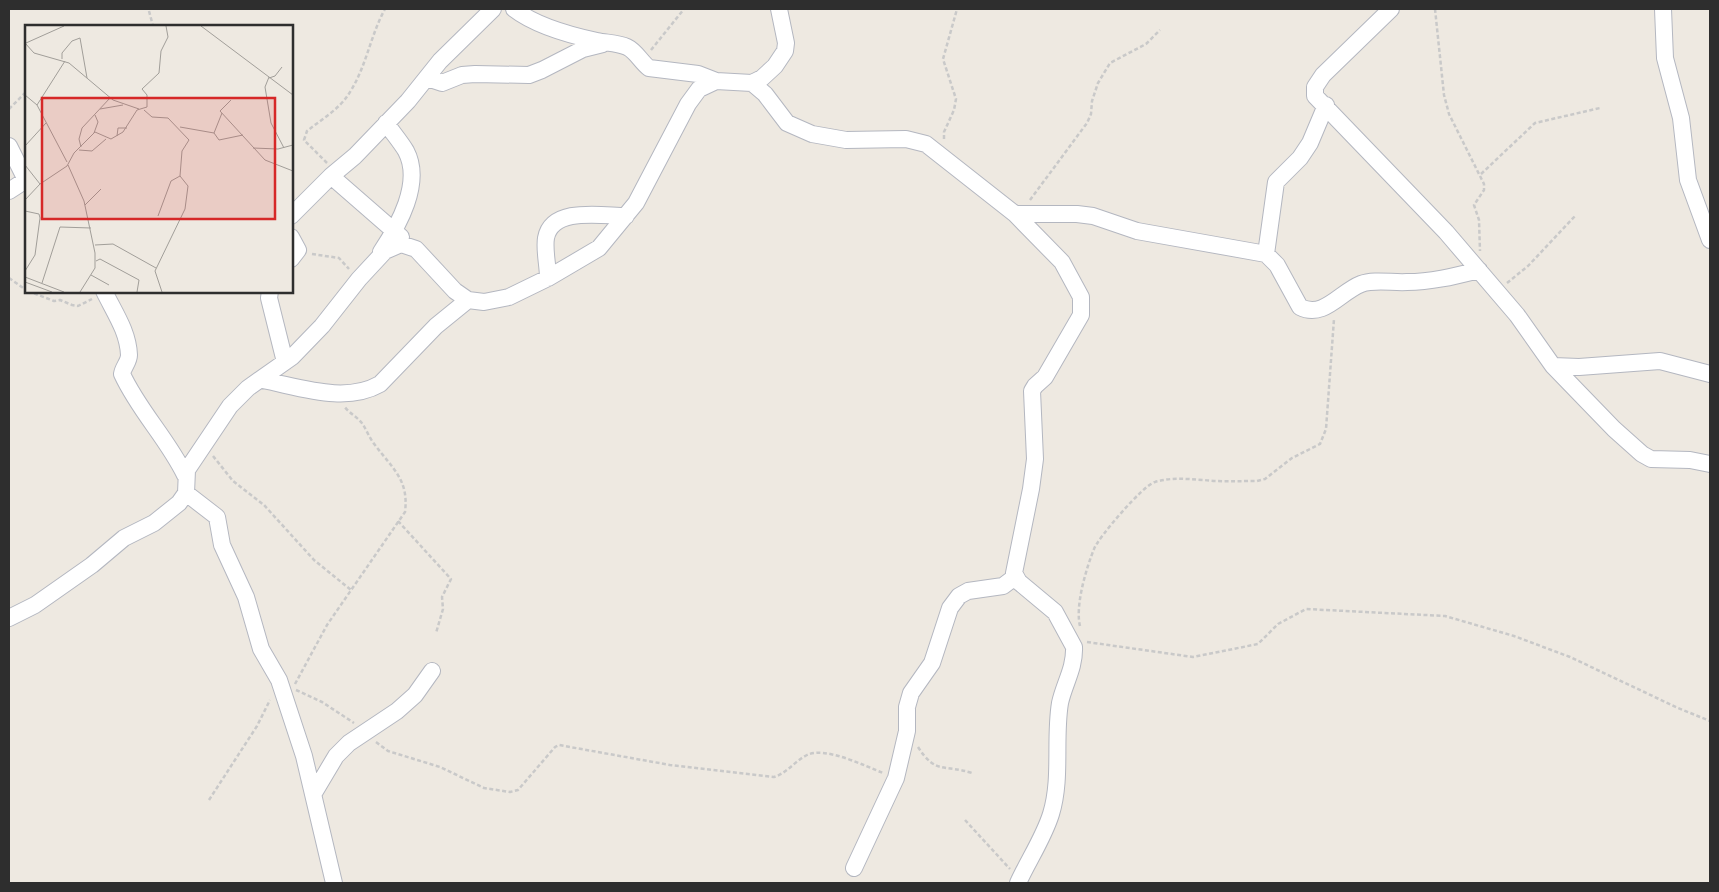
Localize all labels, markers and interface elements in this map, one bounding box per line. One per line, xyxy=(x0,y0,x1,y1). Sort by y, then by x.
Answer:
inset map xyxy=(25,25,292,292)

